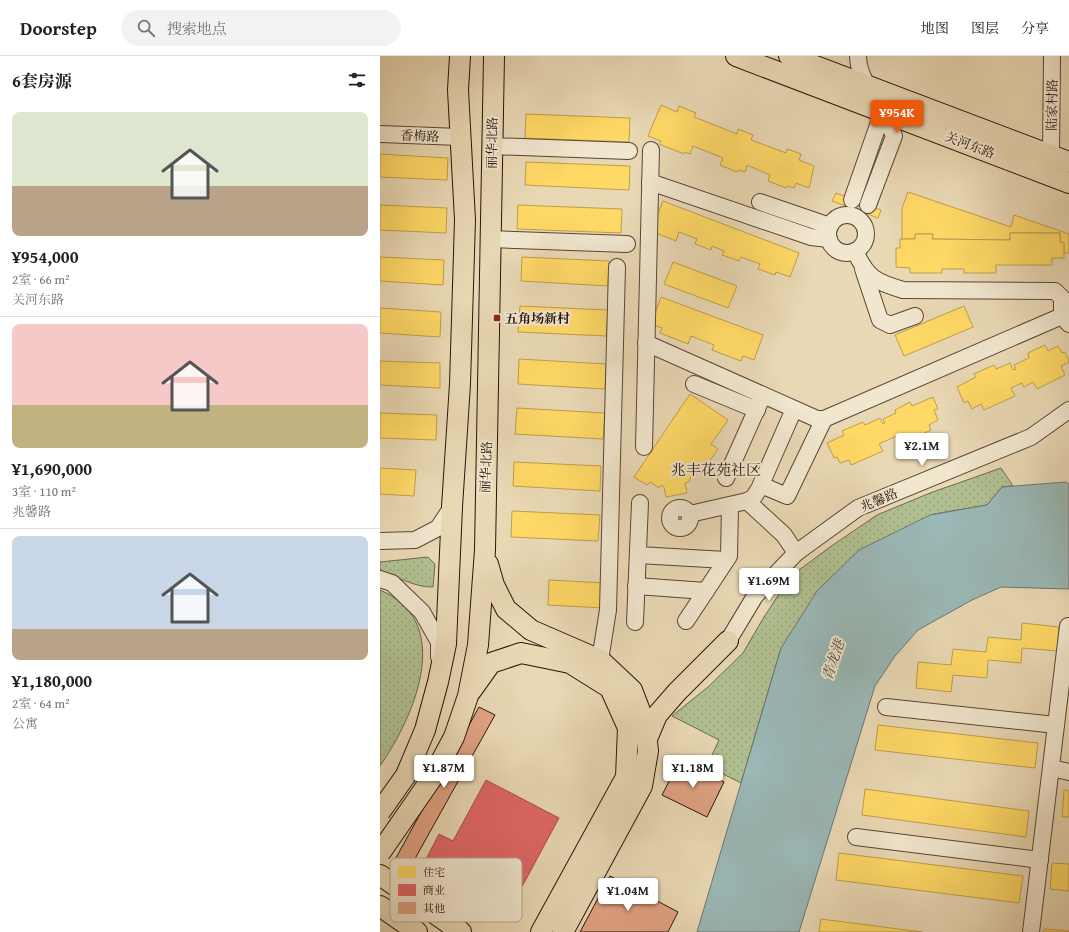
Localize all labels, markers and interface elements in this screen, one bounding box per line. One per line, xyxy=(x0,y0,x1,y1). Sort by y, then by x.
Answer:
search box xyxy=(121,10,401,46)
text: Doorstep xyxy=(20,14,97,42)
icon: search xyxy=(135,17,157,39)
text: 搜索地点 xyxy=(167,18,227,39)
text: 地图 xyxy=(921,18,949,38)
text: 图层 xyxy=(971,18,999,38)
text: 分享 xyxy=(1021,18,1049,38)
text: 6套房源 xyxy=(12,68,72,93)
icon: filters xyxy=(346,69,368,91)
street label: 陆家村路 xyxy=(1042,79,1062,131)
pin: ¥954K xyxy=(869,100,925,134)
text: ¥954K xyxy=(879,103,915,122)
street label: 丽华北路 xyxy=(482,117,502,169)
street label: 香梅路 xyxy=(400,126,440,146)
street label: 关河东路 xyxy=(942,127,998,163)
icon: home xyxy=(154,138,226,210)
text: ¥954,000 xyxy=(12,244,78,269)
text: 2室 · 66 m² xyxy=(12,270,70,289)
text: 关河东路 xyxy=(12,290,64,309)
place label: 五角场新村 xyxy=(505,309,570,328)
marker: 五角场新村 xyxy=(492,313,502,323)
icon: home xyxy=(154,350,226,422)
pin: ¥2.1M xyxy=(894,433,950,467)
text: ¥2.1M xyxy=(904,436,940,455)
street label: 丽华北路 xyxy=(476,441,496,493)
text: ¥1,690,000 xyxy=(12,456,92,481)
district label: 兆丰花苑社区 xyxy=(671,459,761,480)
text: 3室 · 110 m² xyxy=(12,482,76,501)
street label: 兆馨路 xyxy=(857,484,901,516)
text: 兆馨路 xyxy=(12,502,51,521)
icon: home xyxy=(154,562,226,634)
pin: ¥1.69M xyxy=(736,568,802,602)
text: ¥1.69M xyxy=(748,571,790,590)
water label: 青龙港 xyxy=(817,635,850,683)
text: ¥1,180,000 xyxy=(12,668,92,693)
text: 2室 · 64 m² xyxy=(12,694,70,713)
text: 公寓 xyxy=(12,714,38,733)
pin: ¥1.87M xyxy=(411,755,477,789)
pin: ¥1.18M xyxy=(660,755,726,789)
text: ¥1.87M xyxy=(423,758,465,777)
text: ¥1.18M xyxy=(672,758,714,777)
legend xyxy=(390,858,522,922)
text: 住宅 xyxy=(423,864,445,880)
pin: ¥1.04M xyxy=(595,878,661,912)
text: ¥1.04M xyxy=(607,881,649,900)
text: 商业 xyxy=(423,882,445,898)
text: 其他 xyxy=(423,900,445,916)

